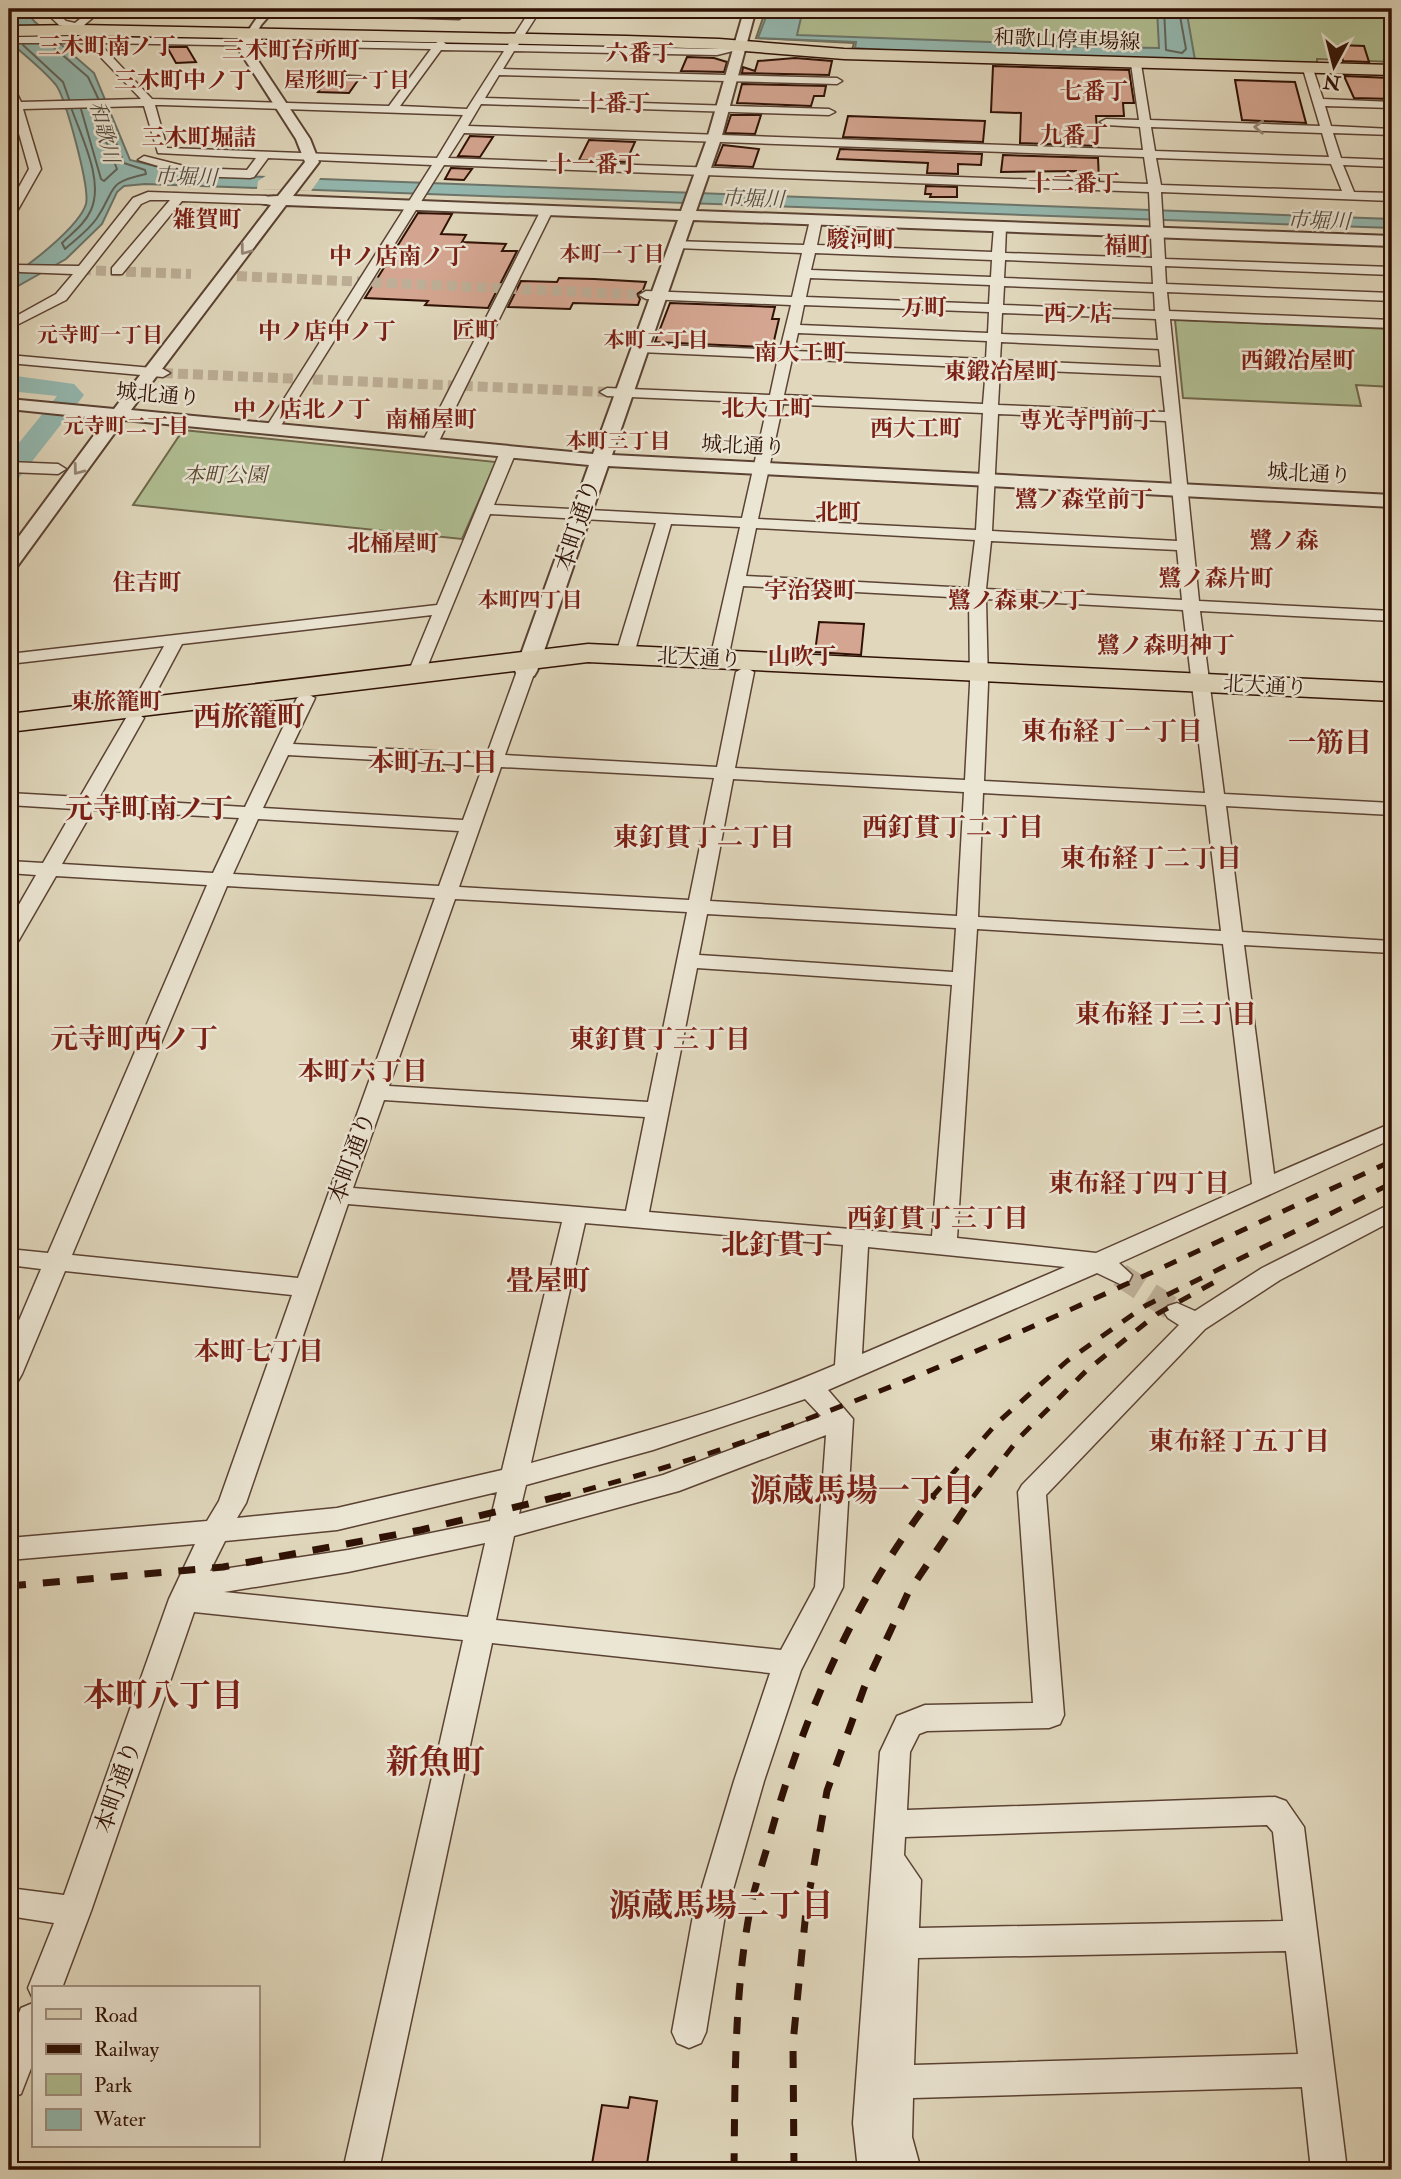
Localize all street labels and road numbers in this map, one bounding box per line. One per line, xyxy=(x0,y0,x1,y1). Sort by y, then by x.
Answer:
street label: 和歌山停車場線 xyxy=(993,24,1141,56)
street label: 城北通り xyxy=(115,378,201,412)
street label: 城北通り xyxy=(700,430,786,462)
street label: 城北通り xyxy=(1266,458,1352,490)
street label: 本町通り xyxy=(548,475,608,575)
street label: 北大通り xyxy=(656,642,742,674)
street label: 北大通り xyxy=(1222,670,1308,702)
street label: 本町通り xyxy=(321,1108,383,1208)
street label: 本町通り xyxy=(88,1737,148,1837)

